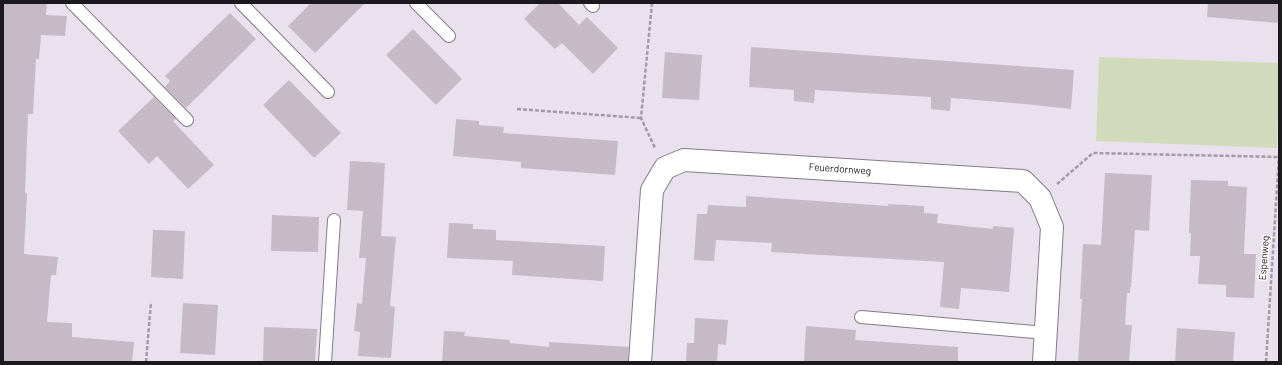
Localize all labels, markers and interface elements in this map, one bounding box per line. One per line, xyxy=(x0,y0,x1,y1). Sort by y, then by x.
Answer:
street label: Feuerdornweg xyxy=(808,161,872,177)
street label: Espenweg xyxy=(1256,235,1272,281)

